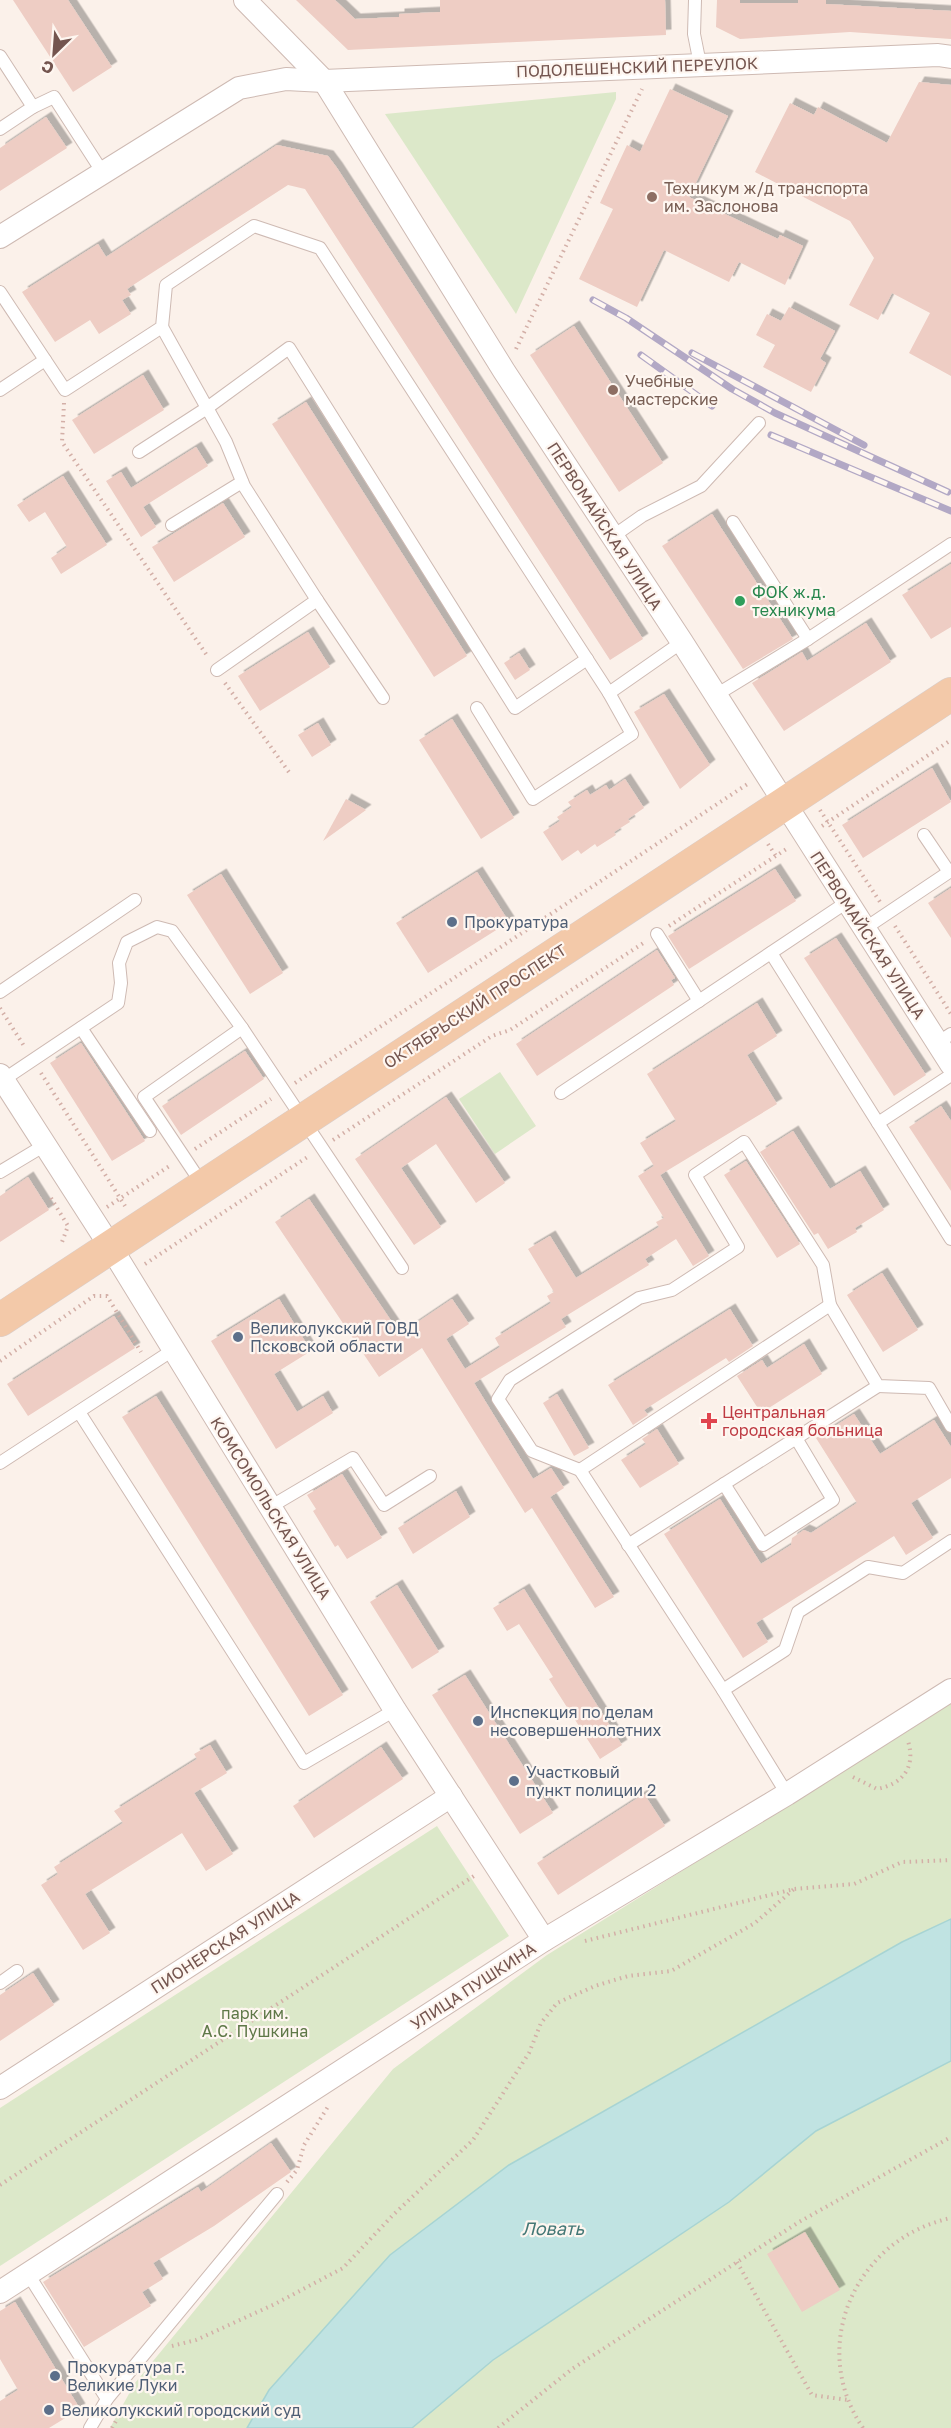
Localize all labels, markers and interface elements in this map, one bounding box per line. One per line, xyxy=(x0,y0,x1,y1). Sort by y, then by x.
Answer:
north arrow xyxy=(24,24,84,84)
street label: ПОДОЛЕШЕНСКИЙ ПЕРЕУЛОК xyxy=(516,53,758,81)
text: С xyxy=(38,56,57,79)
place label: Техникум ж/д транспорта им. Заслонова xyxy=(664,178,868,216)
marker: Техникум ж/д транспорта им. Заслонова xyxy=(645,190,659,204)
place label: Учебные мастерские xyxy=(625,371,718,409)
marker: Учебные мастерские xyxy=(606,383,620,397)
street label: ПЕРВОМАЙСКАЯ УЛИЦА xyxy=(543,438,667,614)
place label: ФОК ж.д. техникума xyxy=(752,582,836,620)
marker: ФОК ж.д. техникума xyxy=(733,594,747,608)
street label: ПЕРВОМАЙСКАЯ УЛИЦА xyxy=(806,847,930,1023)
place label: Прокуратура xyxy=(464,912,568,932)
marker: Прокуратура xyxy=(445,915,459,929)
street label: ОКТЯБРЬСКИЙ ПРОСПЕКТ xyxy=(380,939,570,1073)
place label: Великолукский ГОВД Псковской области xyxy=(250,1318,419,1356)
marker: Великолукский ГОВД Псковской области xyxy=(231,1330,245,1344)
place label: Центральная городская больница xyxy=(722,1402,883,1440)
marker: Центральная городская больница xyxy=(700,1412,718,1430)
street label: КОМСОМОЛЬСКАЯ УЛИЦА xyxy=(206,1413,336,1603)
place label: Инспекция по делам несовершеннолетних xyxy=(490,1702,662,1740)
marker: Инспекция по делам несовершеннолетних xyxy=(471,1714,485,1728)
place label: Участковый пункт полиции 2 xyxy=(526,1762,656,1800)
marker: Участковый пункт полиции 2 xyxy=(507,1774,521,1788)
street label: ПИОНЕРСКАЯ УЛИЦА xyxy=(147,1886,303,1998)
street label: УЛИЦА ПУШКИНА xyxy=(407,1938,540,2034)
park label: парк им. А.С. Пушкина xyxy=(202,2003,308,2041)
water label: Ловать xyxy=(522,2217,585,2239)
place label: Прокуратура г. Великие Луки xyxy=(67,2357,185,2395)
marker: Прокуратура г. Великие Луки xyxy=(48,2369,62,2383)
place label: Великолукский городский суд xyxy=(61,2400,301,2420)
marker: Великолукский городский суд xyxy=(42,2403,56,2417)

